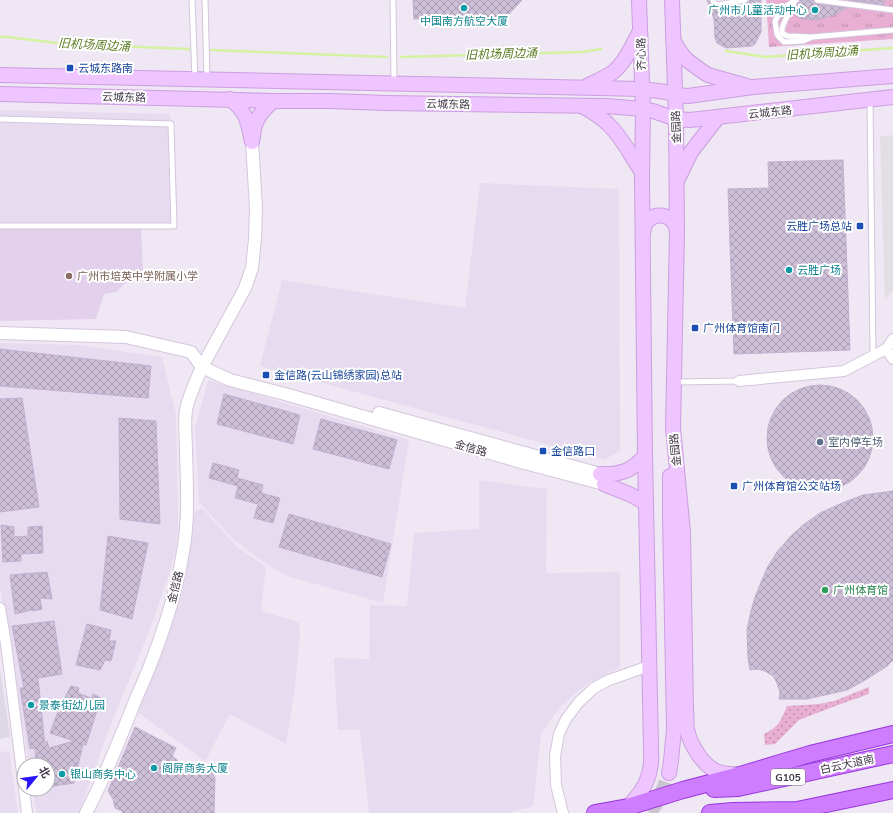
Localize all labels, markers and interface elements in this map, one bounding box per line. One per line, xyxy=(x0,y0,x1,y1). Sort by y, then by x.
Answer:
marker: 中国南方航空大厦 xyxy=(459,3,469,13)
place label: 广州市儿童活动中心 xyxy=(708,3,807,17)
marker: 广州市儿童活动中心 xyxy=(810,5,820,15)
place label: 中国南方航空大厦 xyxy=(420,14,508,28)
water label: 旧机场周边涌 xyxy=(58,35,132,54)
street label: 齐心路 xyxy=(634,37,648,71)
water label: 旧机场周边涌 xyxy=(786,42,860,62)
water label: 旧机场周边涌 xyxy=(465,45,539,62)
place label: 云城东路南 xyxy=(78,61,133,75)
marker: 云城东路南 xyxy=(65,63,75,73)
street label: 云城东路 xyxy=(102,90,146,104)
street label: 云城东路 xyxy=(426,97,470,111)
street label: 云城东路 xyxy=(747,103,793,121)
street label: 金园路 xyxy=(668,110,684,144)
place label: 云胜广场总站 xyxy=(786,219,852,233)
marker: 云胜广场总站 xyxy=(855,221,865,231)
place label: 云胜广场 xyxy=(797,263,841,277)
marker: 云胜广场 xyxy=(784,265,794,275)
place label: 广州市培英中学附属小学 xyxy=(77,269,198,283)
marker: 广州市培英中学附属小学 xyxy=(64,271,74,281)
place label: 广州体育馆南门 xyxy=(703,321,780,335)
marker: 广州体育馆南门 xyxy=(690,323,700,333)
place label: 金信路(云山锦绣家园)总站 xyxy=(274,368,402,382)
marker: 金信路(云山锦绣家园)总站 xyxy=(261,370,271,380)
street label: 金园路 xyxy=(666,433,684,467)
place label: 室内停车场 xyxy=(828,435,883,449)
street label: 金信路 xyxy=(453,437,489,459)
marker: 室内停车场 xyxy=(815,437,825,447)
place label: 金信路口 xyxy=(551,444,595,458)
marker: 金信路口 xyxy=(538,446,548,456)
place label: 广州体育馆公交站场 xyxy=(742,479,841,493)
marker: 广州体育馆公交站场 xyxy=(729,481,739,491)
street label: 金信路 xyxy=(164,569,186,605)
place label: 广州体育馆 xyxy=(833,583,888,597)
marker: 广州体育馆 xyxy=(820,585,830,595)
place label: 景泰街幼儿园 xyxy=(39,698,105,712)
marker: 景泰街幼儿园 xyxy=(26,700,36,710)
street label: 白云大道南 xyxy=(819,751,875,777)
north arrow xyxy=(16,757,56,797)
place label: 阁屏商务大厦 xyxy=(162,761,228,775)
marker: 阁屏商务大厦 xyxy=(149,763,159,773)
text: 北 xyxy=(36,764,54,780)
place label: 银山商务中心 xyxy=(70,767,136,781)
marker: 银山商务中心 xyxy=(57,769,67,779)
road number: G105 xyxy=(771,769,805,785)

